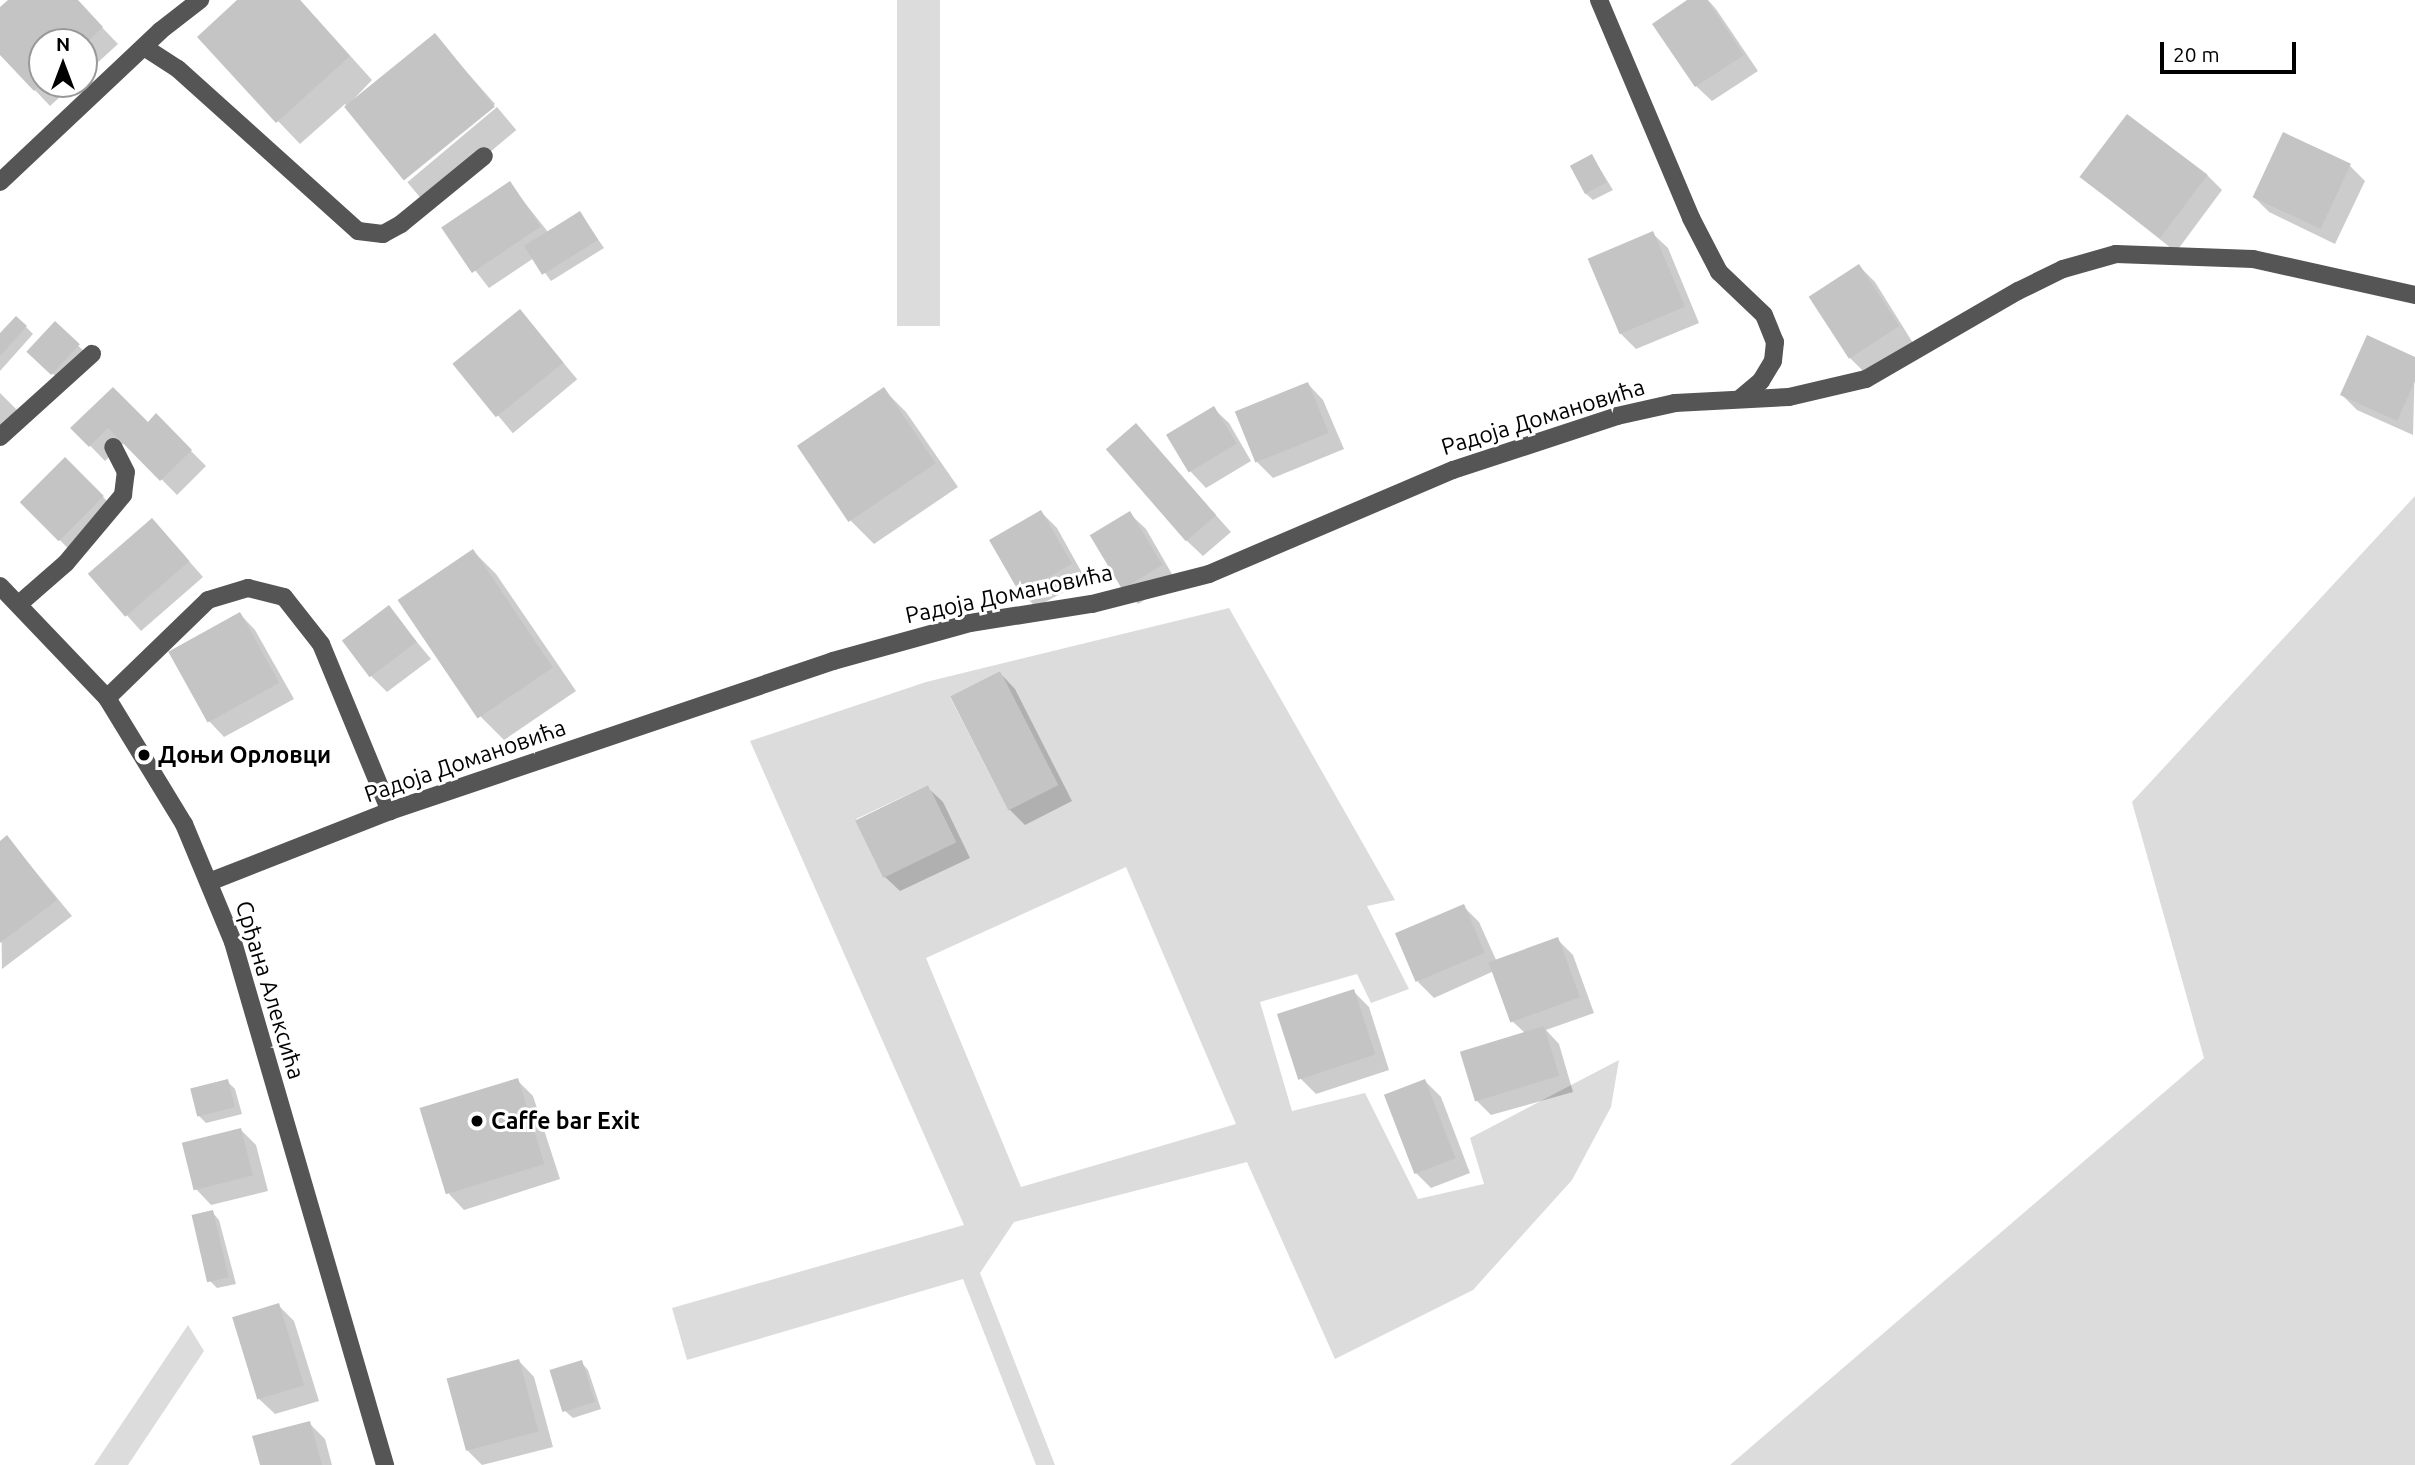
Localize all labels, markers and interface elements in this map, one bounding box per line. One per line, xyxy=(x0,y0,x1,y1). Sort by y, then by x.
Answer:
north arrow xyxy=(28,28,98,98)
scale bar xyxy=(2163,28,2300,72)
text: N xyxy=(56,33,70,55)
text: 20 m xyxy=(2173,42,2220,66)
street label: Радоја Домановића xyxy=(1438,373,1648,461)
street label: Радоја Домановића xyxy=(903,559,1115,629)
street label: Радоја Домановића xyxy=(361,714,569,808)
place label: Доњи Орловци xyxy=(158,741,331,769)
marker: Доњи Орловци xyxy=(136,747,152,763)
street label: Срђана Алексића xyxy=(230,897,310,1083)
place label: Caffe bar Exit xyxy=(491,1107,640,1135)
marker: Caffe bar Exit xyxy=(469,1113,485,1129)

